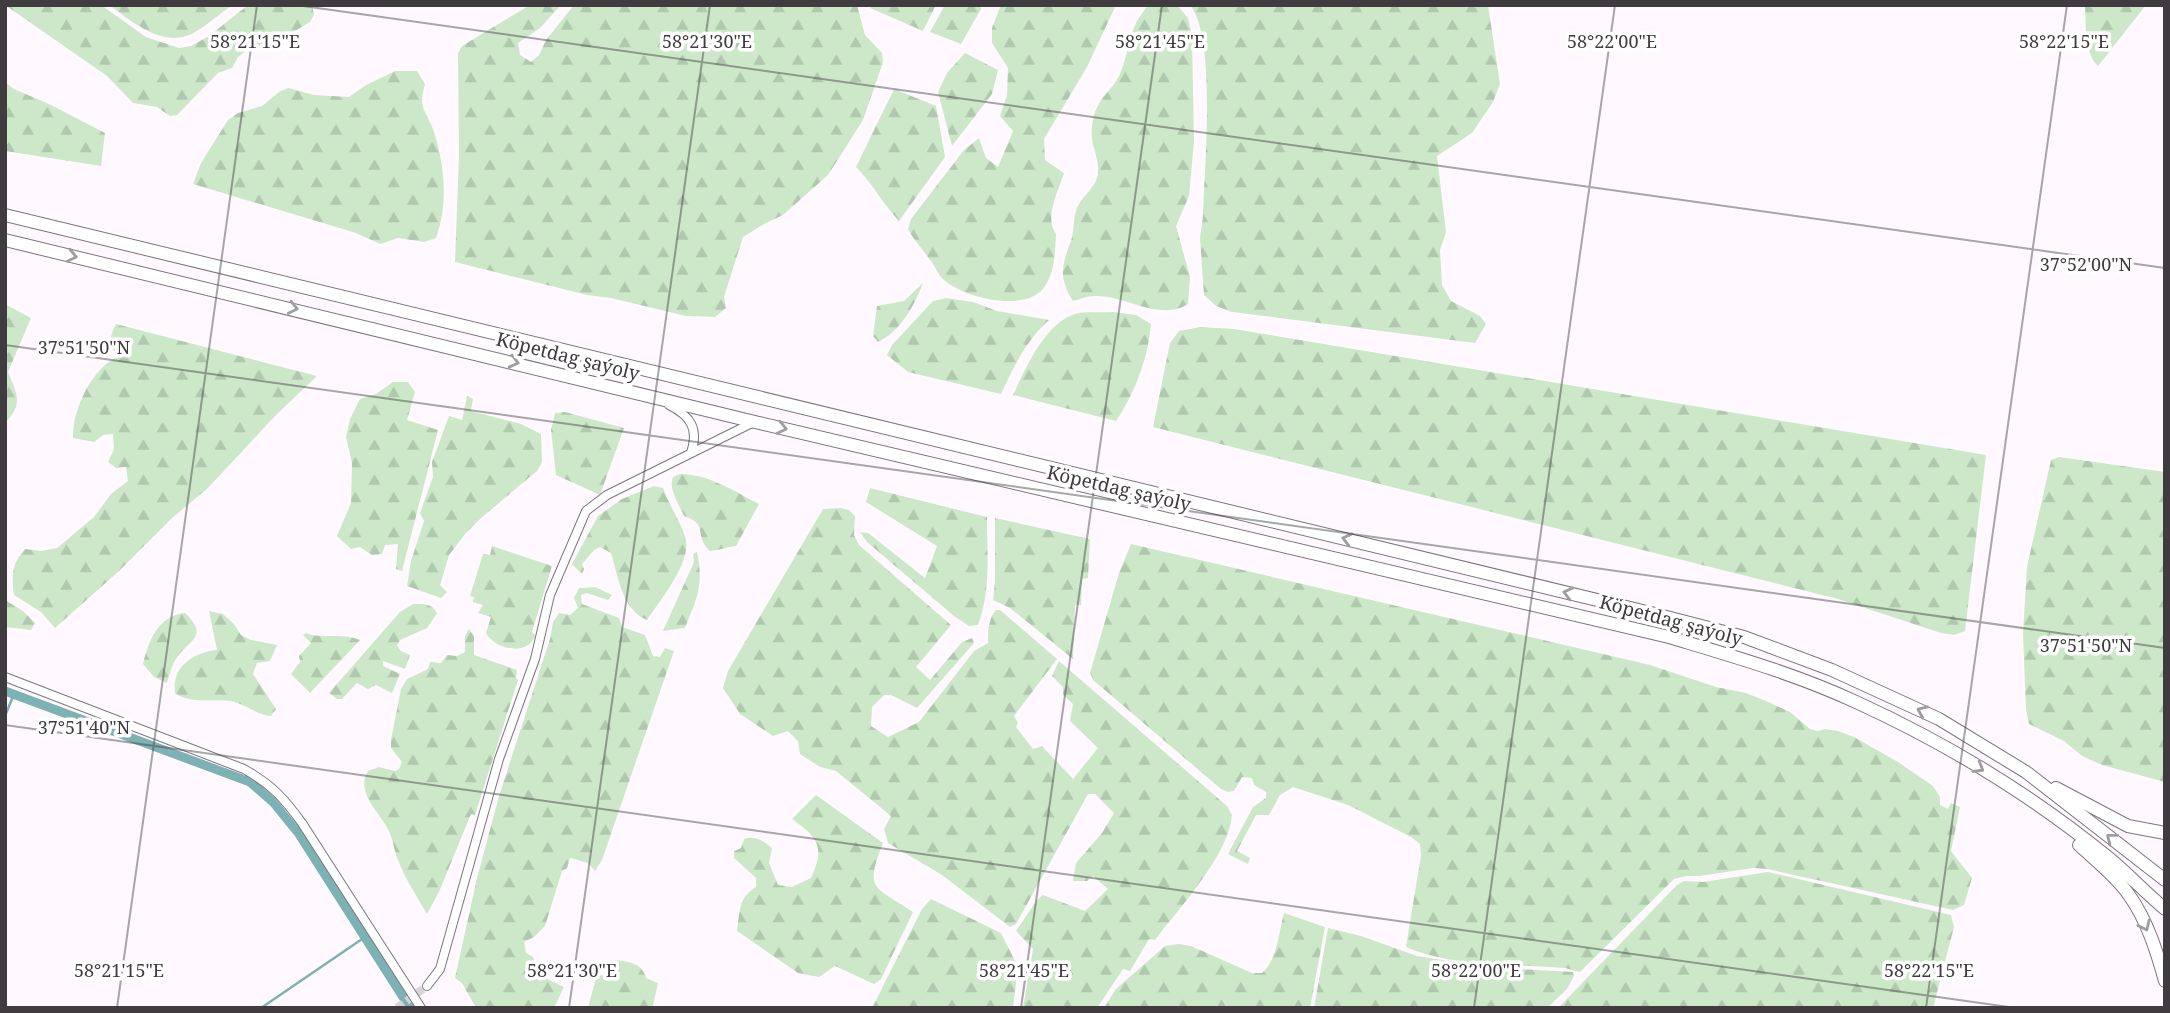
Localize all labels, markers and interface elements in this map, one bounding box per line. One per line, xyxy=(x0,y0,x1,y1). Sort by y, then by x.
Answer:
text: 58°21'15"E xyxy=(210,29,300,53)
text: 58°21'30"E xyxy=(662,29,752,53)
text: 58°21'45"E xyxy=(1115,29,1205,53)
text: 58°22'00"E xyxy=(1567,29,1657,53)
text: 58°22'15"E xyxy=(2019,29,2109,53)
one-way arrow xyxy=(66,247,78,262)
text: 37°52'00"N xyxy=(2040,252,2133,276)
one-way arrow xyxy=(287,300,299,314)
street label: Köpetdag şaýoly xyxy=(493,326,643,386)
text: 37°51'50"N xyxy=(38,335,131,359)
one-way arrow xyxy=(508,354,520,368)
one-way arrow xyxy=(776,420,788,434)
street label: Köpetdag şaýoly xyxy=(1044,459,1194,517)
one-way arrow xyxy=(1341,533,1353,547)
one-way arrow xyxy=(1563,586,1575,601)
street label: Köpetdag şaýoly xyxy=(1597,588,1746,652)
text: 37°51'50"N xyxy=(2040,633,2133,657)
one-way arrow xyxy=(1917,705,1930,719)
text: 37°51'40"N xyxy=(38,715,131,739)
one-way arrow xyxy=(1972,760,1985,773)
one-way arrow xyxy=(2106,833,2118,846)
one-way arrow xyxy=(2137,919,2151,931)
text: 58°21'15"E xyxy=(74,958,164,982)
text: 58°21'30"E xyxy=(527,958,617,982)
text: 58°21'45"E xyxy=(979,958,1069,982)
text: 58°22'00"E xyxy=(1431,958,1521,982)
text: 58°22'15"E xyxy=(1884,958,1974,982)

